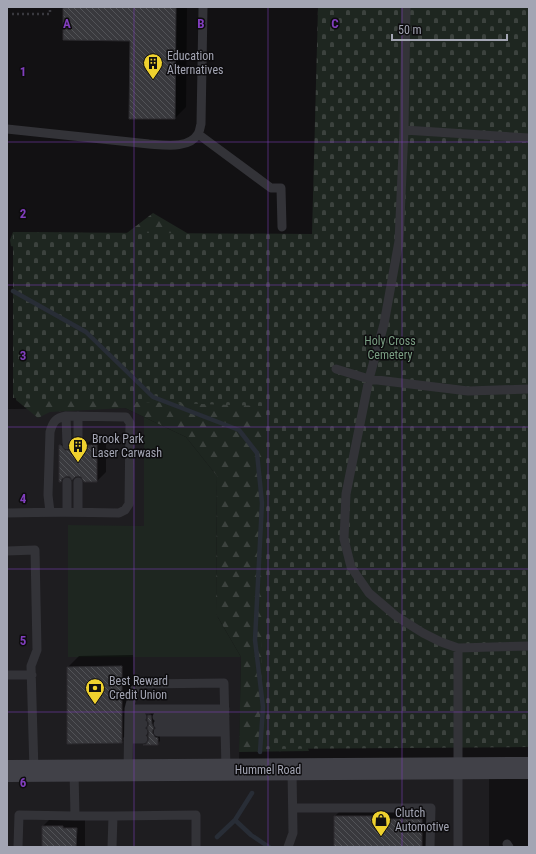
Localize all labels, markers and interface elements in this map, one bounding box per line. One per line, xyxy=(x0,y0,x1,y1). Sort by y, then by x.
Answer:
text: A xyxy=(63,16,71,31)
text: B xyxy=(197,16,205,31)
text: C xyxy=(331,16,339,31)
scale bar xyxy=(392,16,507,42)
text: 50 m xyxy=(398,23,422,37)
place label: Education Alternatives xyxy=(167,49,224,77)
building icon: Education Alternatives xyxy=(142,52,164,80)
text: 1 xyxy=(20,64,26,79)
text: 2 xyxy=(20,206,27,221)
park label: Holy Cross Cemetery xyxy=(364,334,416,362)
text: 3 xyxy=(20,348,26,363)
place label: Brook Park Laser Carwash xyxy=(92,432,162,460)
building icon: Brook Park Laser Carwash xyxy=(67,435,89,463)
text: 4 xyxy=(20,491,27,506)
text: 5 xyxy=(20,633,27,648)
place label: Best Reward Credit Union xyxy=(109,674,168,702)
bank icon: Best Reward Credit Union xyxy=(84,677,106,705)
street label: Hummel Road xyxy=(235,763,301,777)
text: 6 xyxy=(20,775,27,790)
place label: Clutch Automotive xyxy=(395,806,450,834)
shop icon: Clutch Automotive xyxy=(370,809,392,837)

